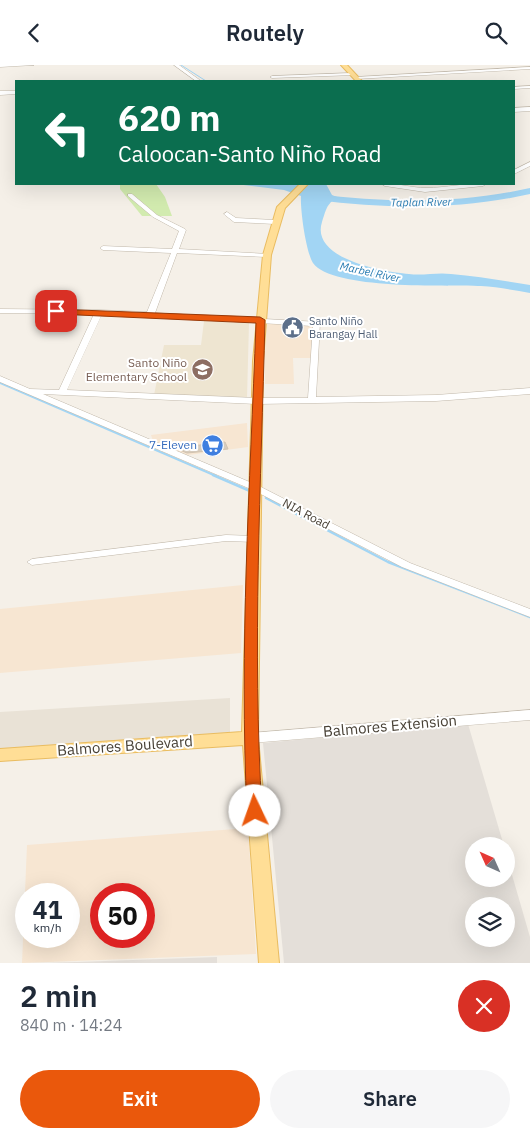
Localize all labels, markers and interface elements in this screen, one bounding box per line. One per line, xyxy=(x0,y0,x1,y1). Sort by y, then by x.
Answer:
text: Routely xyxy=(226,18,304,47)
icon: back xyxy=(20,19,48,47)
icon: search xyxy=(482,19,510,47)
text: 620 m xyxy=(118,95,221,141)
icon: left xyxy=(35,100,100,165)
text: Caloocan-Santo Niño Road xyxy=(118,139,382,168)
water label: Taplan River xyxy=(390,194,453,210)
water label: Marbel River xyxy=(339,259,402,285)
pin xyxy=(35,290,77,332)
icon: arrive xyxy=(42,297,70,325)
place label: Santo Niño Barangay Hall xyxy=(309,314,377,341)
public building icon: Santo Niño Barangay Hall xyxy=(281,315,305,339)
place label: Santo Niño Elementary School xyxy=(86,355,187,384)
school or university icon: Santo Niño Elementary School xyxy=(191,358,215,382)
supermarket icon: 7-Eleven xyxy=(201,433,225,457)
place label: 7-Eleven xyxy=(149,437,197,452)
street label: NIA Road xyxy=(280,495,332,532)
street label: Balmores Extension xyxy=(322,710,458,741)
street label: Balmores Boulevard xyxy=(56,731,194,760)
position arrow xyxy=(228,784,280,836)
north arrow xyxy=(465,837,515,887)
map controls xyxy=(465,837,515,947)
speed limit sign: 50 xyxy=(90,883,155,948)
text: 41 xyxy=(32,893,63,926)
button: layers xyxy=(465,897,515,947)
text: km/h xyxy=(33,920,62,935)
text: 2 min xyxy=(20,976,98,1015)
button: close xyxy=(458,980,510,1032)
text: 840 m · 14:24 xyxy=(20,1015,122,1035)
button: Exit xyxy=(20,1070,260,1128)
button: Share xyxy=(270,1070,510,1128)

